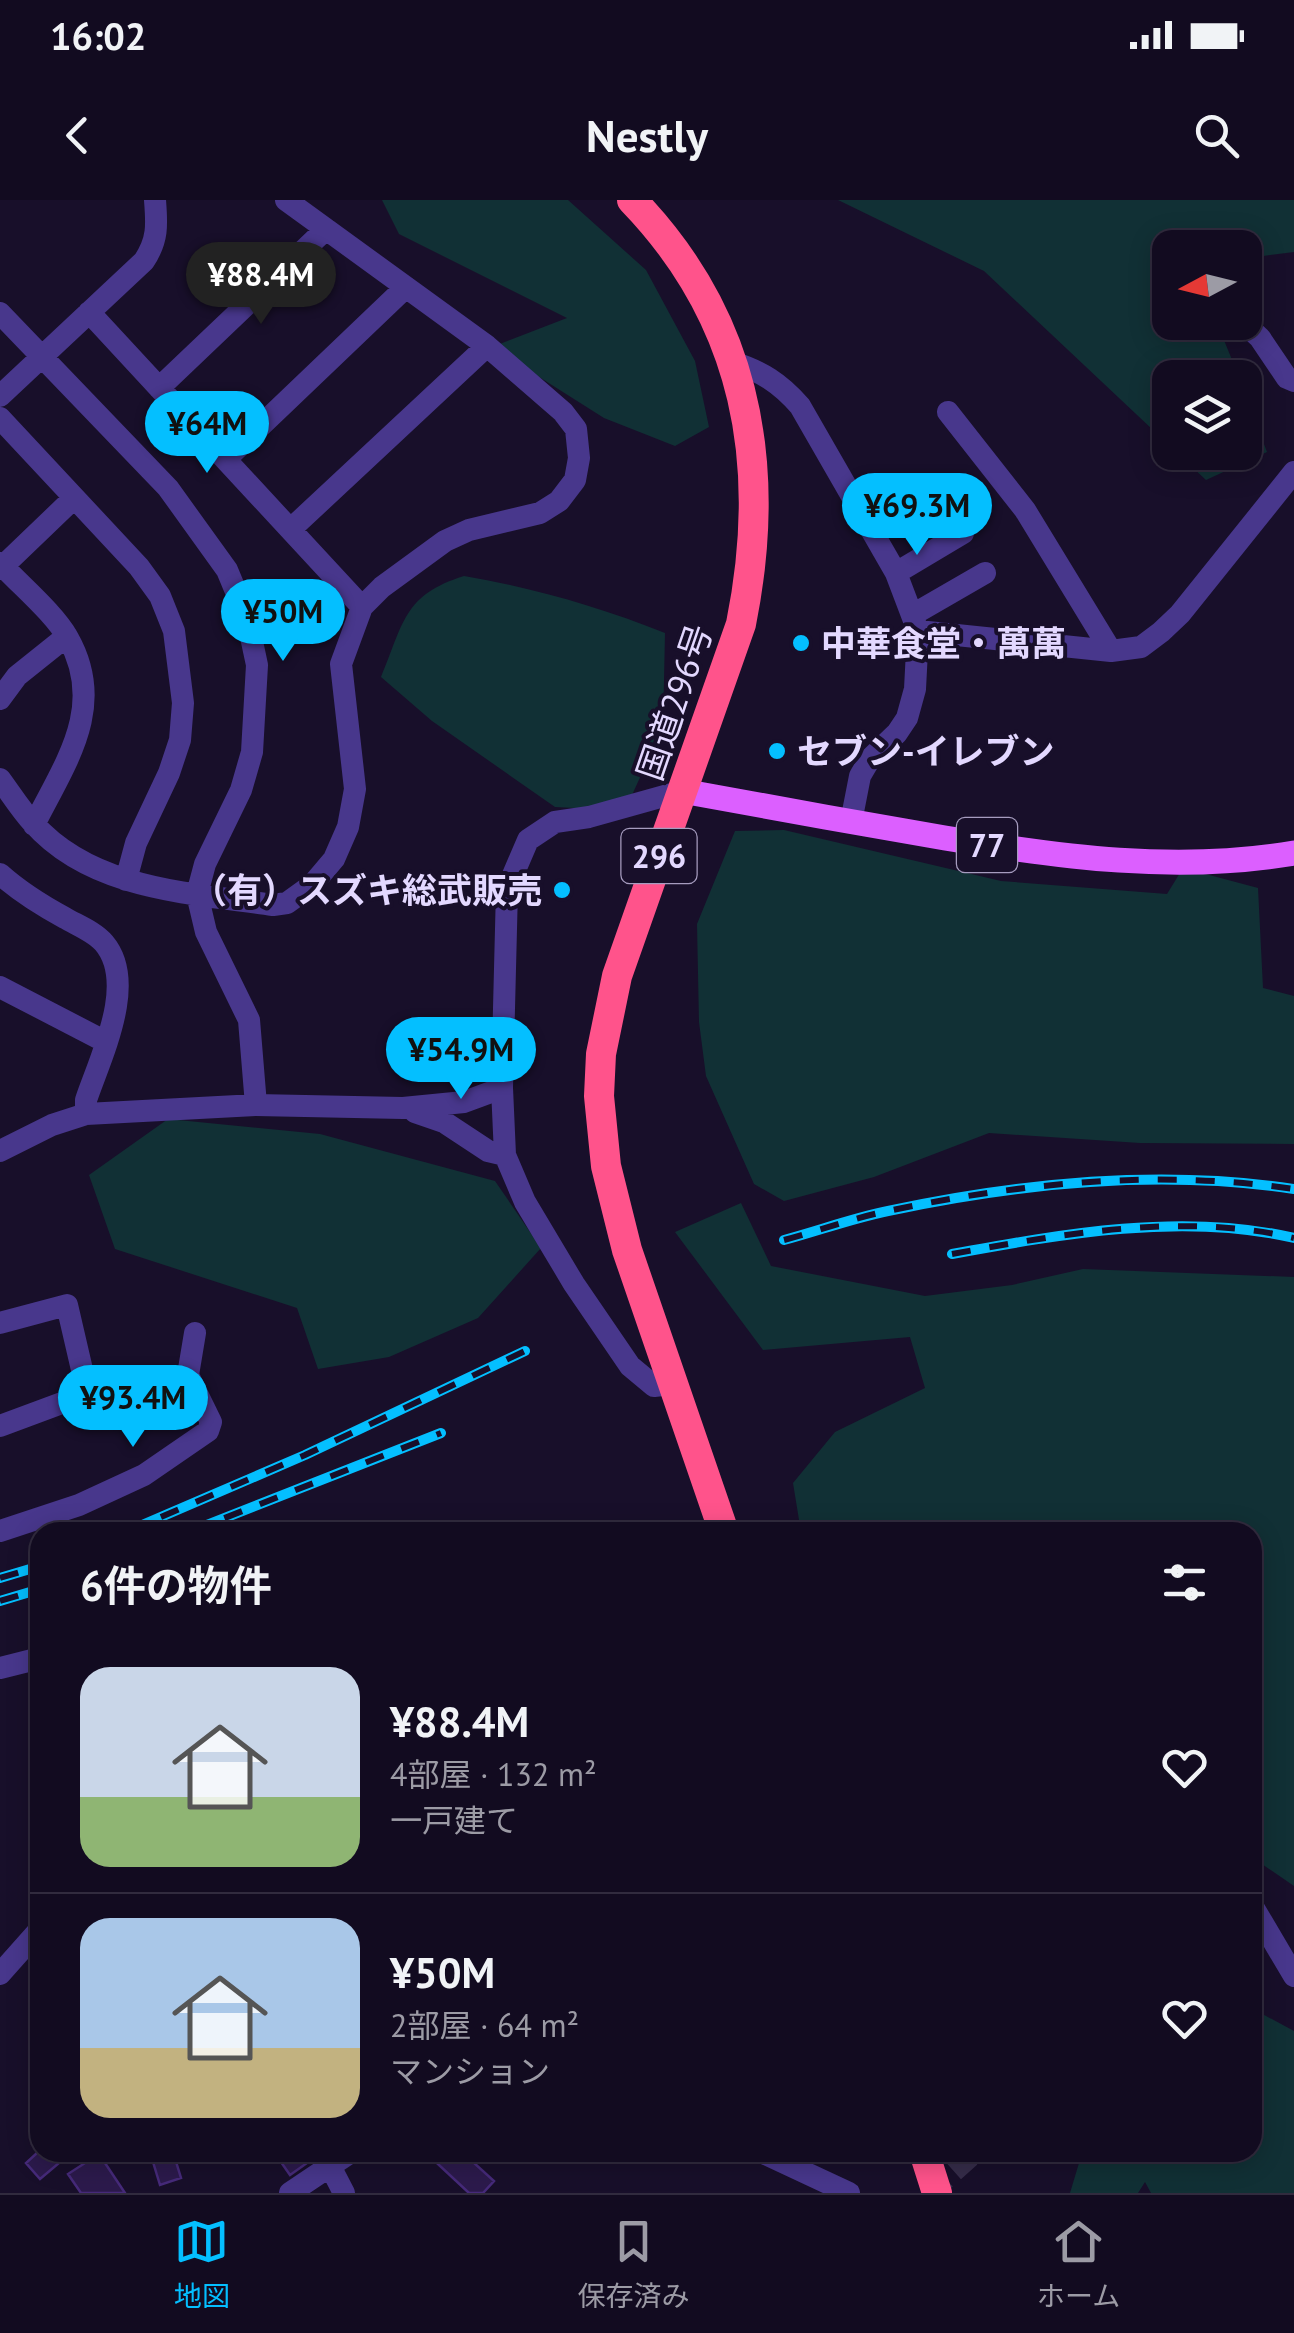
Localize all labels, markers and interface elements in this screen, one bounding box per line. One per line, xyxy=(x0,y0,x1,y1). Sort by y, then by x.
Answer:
text: 16:02 xyxy=(50,11,146,60)
text: Nestly xyxy=(586,106,708,164)
icon: back xyxy=(50,108,105,163)
icon: search xyxy=(1189,108,1244,163)
north arrow xyxy=(1152,230,1262,340)
map controls xyxy=(1152,230,1262,470)
pin: ¥88.4M xyxy=(180,242,342,327)
text: ¥88.4M xyxy=(208,253,314,295)
button: layers xyxy=(1152,360,1262,470)
pin: ¥64M xyxy=(148,391,266,476)
text: ¥64M xyxy=(167,402,247,444)
pin: ¥69.3M xyxy=(836,473,998,558)
text: ¥69.3M xyxy=(864,484,970,526)
pin: ¥50M xyxy=(224,579,342,664)
text: ¥50M xyxy=(243,590,323,632)
street label: 国道296号 xyxy=(626,618,722,786)
place label: 中華食堂・萬萬 xyxy=(821,620,1066,666)
marker: 中華食堂・萬萬 xyxy=(790,632,812,654)
place label: セブン-イレブン xyxy=(797,728,1055,774)
marker: セブン-イレブン xyxy=(766,740,788,762)
road number: 77 xyxy=(957,818,1017,872)
road number: 296 xyxy=(622,829,696,883)
place label: （有）スズキ総武販売 xyxy=(192,867,542,913)
marker: （有）スズキ総武販売 xyxy=(551,879,573,901)
pin: ¥54.9M xyxy=(380,1017,542,1102)
text: ¥54.9M xyxy=(408,1028,514,1070)
pin: ¥93.4M xyxy=(52,1365,214,1450)
text: ¥93.4M xyxy=(80,1376,186,1418)
icon: filters xyxy=(1157,1555,1212,1610)
text: 6件の物件 xyxy=(80,1558,272,1613)
text: ¥88.4M xyxy=(390,1694,529,1749)
icon: home xyxy=(160,1707,280,1827)
icon: heart xyxy=(1157,1740,1212,1795)
text: 4部屋 · 132 m² xyxy=(390,1753,597,1795)
text: 一戸建て xyxy=(390,1799,518,1841)
text: ¥50M xyxy=(390,1945,495,2000)
icon: home xyxy=(160,1958,280,2078)
icon: heart xyxy=(1157,1991,1212,2046)
text: 2部屋 · 64 m² xyxy=(390,2004,579,2046)
text: マンション xyxy=(390,2050,550,2092)
tab: 地図 xyxy=(174,2214,230,2314)
tab: 保存済み xyxy=(577,2214,689,2314)
tab: ホーム xyxy=(1037,2214,1120,2314)

